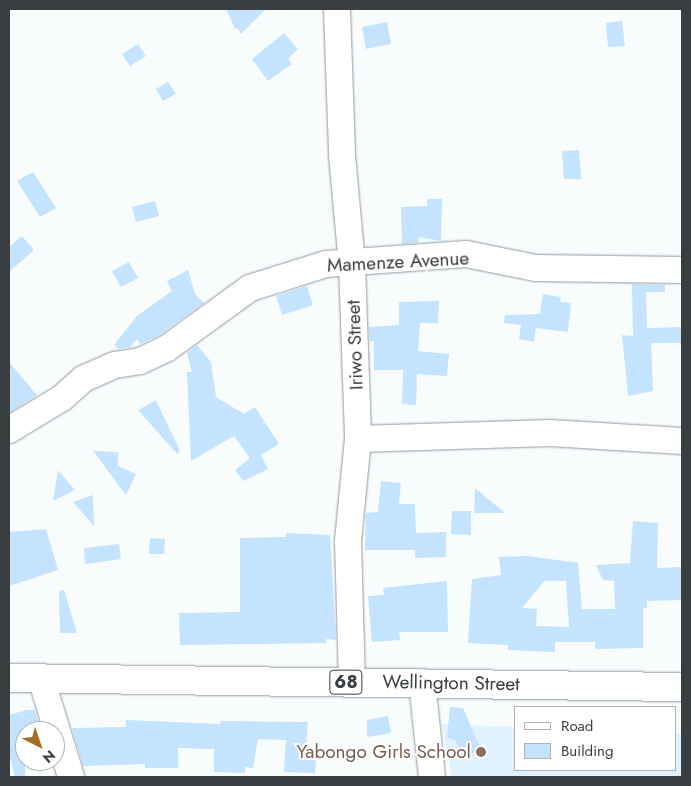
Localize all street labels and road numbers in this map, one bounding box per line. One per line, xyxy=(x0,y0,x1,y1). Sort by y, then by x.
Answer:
street label: Mamenze Avenue xyxy=(326,247,470,277)
street label: Iriwo Street xyxy=(342,300,368,390)
road number: 68 xyxy=(328,666,364,698)
street label: Wellington Street xyxy=(382,670,520,696)

